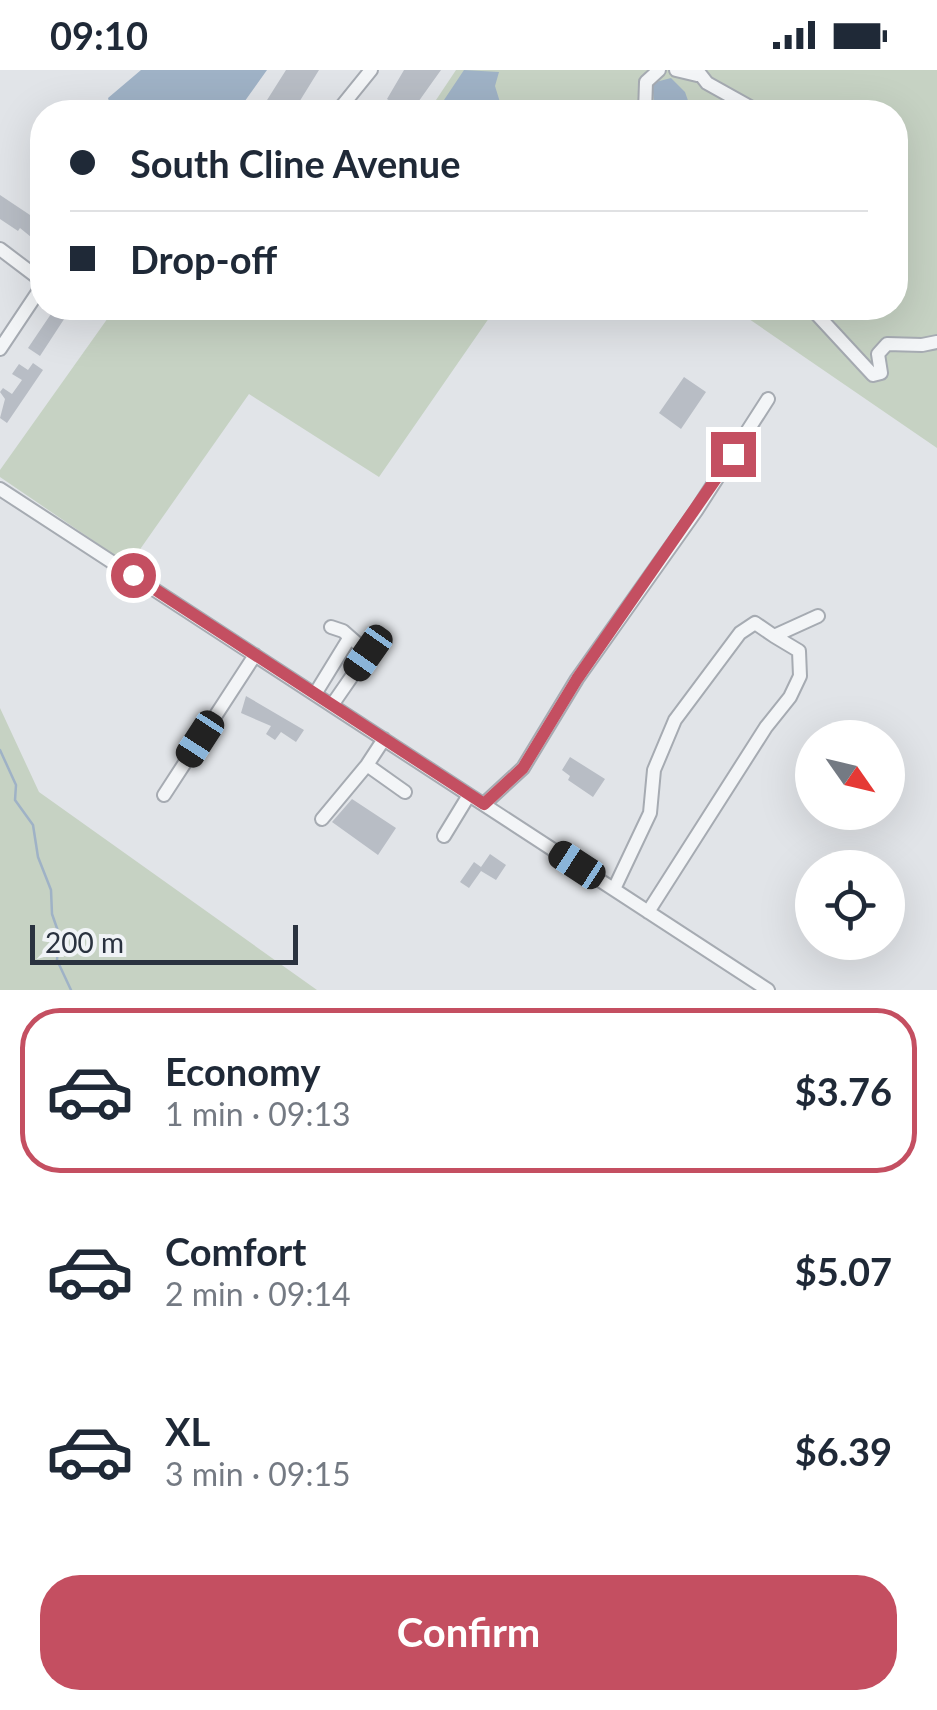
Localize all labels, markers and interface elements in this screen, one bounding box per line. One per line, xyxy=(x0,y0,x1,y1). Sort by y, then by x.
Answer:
text: 09:10 xyxy=(50,12,148,58)
text: South Cline Avenue xyxy=(130,140,460,186)
text: Drop-off xyxy=(130,236,277,282)
route end xyxy=(711,432,756,477)
route start xyxy=(111,553,156,598)
car xyxy=(339,620,397,686)
car xyxy=(171,706,229,772)
north arrow xyxy=(795,720,905,830)
map controls xyxy=(795,720,905,960)
car xyxy=(544,836,610,894)
button: locate xyxy=(795,850,905,960)
scale bar xyxy=(30,920,298,964)
text: 200 m xyxy=(45,925,124,959)
icon: car xyxy=(45,1046,135,1136)
text: Economy xyxy=(165,1048,320,1094)
text: $3.76 xyxy=(795,1068,892,1114)
text: 1 min · 09:13 xyxy=(165,1094,351,1133)
icon: car xyxy=(45,1226,135,1316)
text: Comfort xyxy=(165,1228,306,1274)
text: $5.07 xyxy=(795,1248,892,1294)
text: 2 min · 09:14 xyxy=(165,1274,351,1313)
icon: car xyxy=(45,1406,135,1496)
text: XL xyxy=(165,1408,210,1454)
text: $6.39 xyxy=(795,1428,892,1474)
text: 3 min · 09:15 xyxy=(165,1454,351,1493)
button: Confirm xyxy=(40,1575,897,1690)

